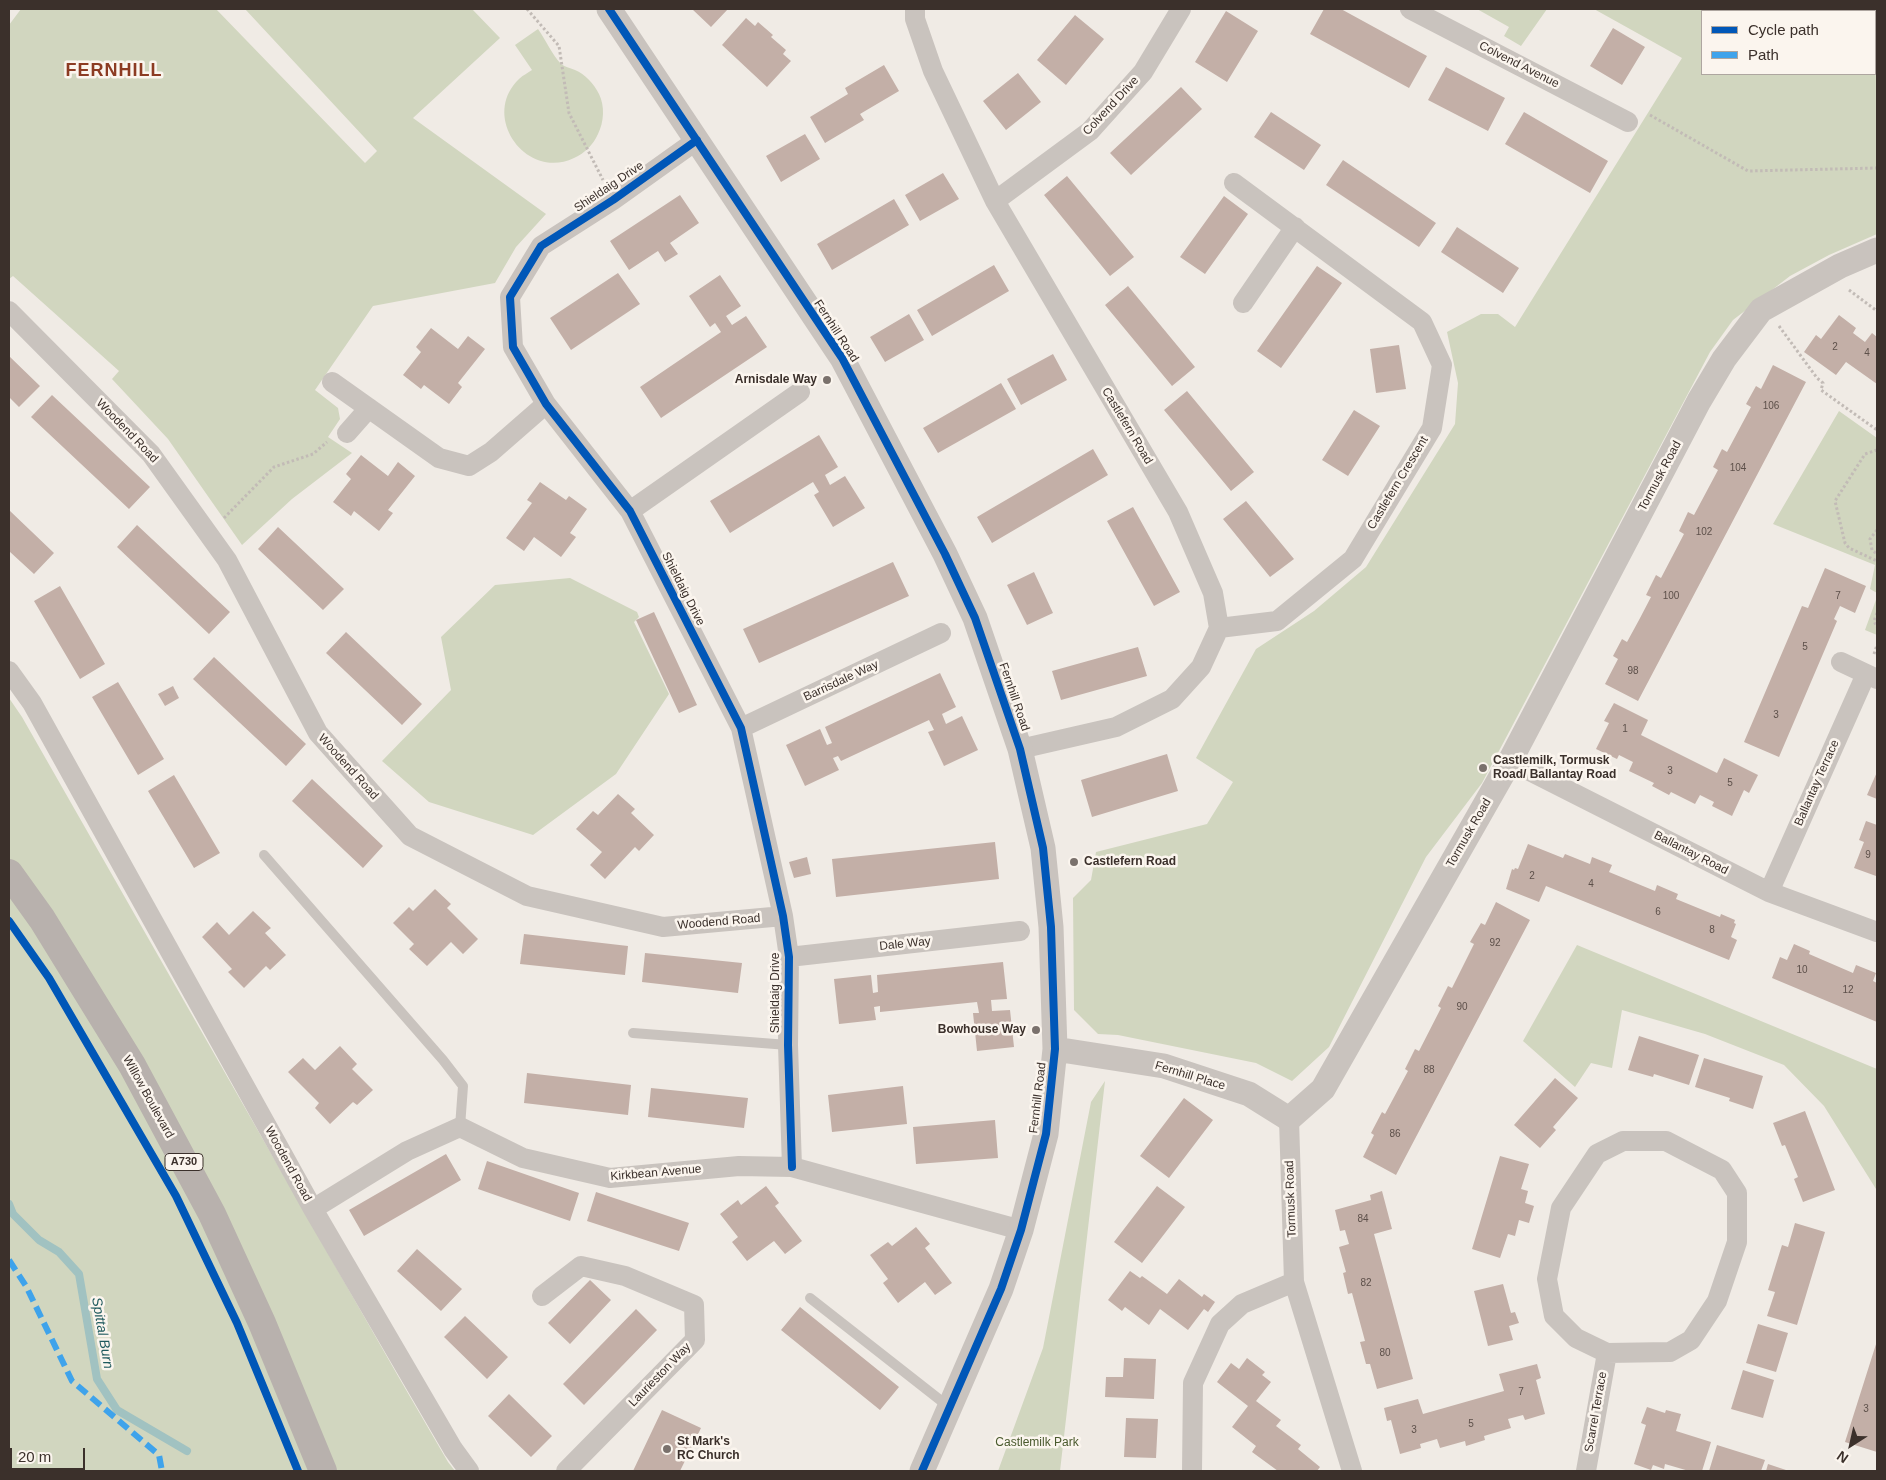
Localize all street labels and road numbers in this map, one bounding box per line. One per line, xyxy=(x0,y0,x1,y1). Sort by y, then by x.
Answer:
street label: Colvend Avenue xyxy=(1477,39,1561,91)
street label: Colvend Drive xyxy=(1080,74,1142,138)
street label: Shieldaig Drive xyxy=(572,158,646,216)
street label: Fernhill Road xyxy=(811,297,861,365)
street label: Castlefern Road xyxy=(1098,385,1156,467)
street label: Woodend Road xyxy=(93,396,161,466)
street label: Castlefern Crescent xyxy=(1365,434,1431,532)
street label: Tormusk Road xyxy=(1635,438,1685,514)
street label: Shieldaig Drive xyxy=(658,550,708,628)
street label: Barrisdale Way xyxy=(801,657,881,705)
street label: Fernhill Road xyxy=(996,661,1032,733)
street label: Woodend Road xyxy=(315,731,381,803)
street label: Ballantay Terrace xyxy=(1792,738,1842,828)
street label: Tormusk Road xyxy=(1443,796,1495,870)
street label: Ballantay Road xyxy=(1651,828,1731,878)
street label: Woodend Road xyxy=(677,911,761,933)
street label: Dale Way xyxy=(879,934,931,954)
street label: Shieldaig Drive xyxy=(769,953,783,1033)
street label: Willow Boulevard xyxy=(119,1053,177,1141)
street label: Fernhill Place xyxy=(1153,1058,1227,1094)
street label: Fernhill Road xyxy=(1027,1062,1049,1134)
street label: Woodend Road xyxy=(262,1124,314,1204)
road number: A730 xyxy=(165,1154,203,1170)
street label: Tormusk Road xyxy=(1282,1160,1300,1238)
street label: Kirkbean Avenue xyxy=(610,1162,702,1184)
street label: Laurieston Way xyxy=(626,1340,694,1410)
street label: Scarrel Terrace xyxy=(1582,1371,1610,1453)

